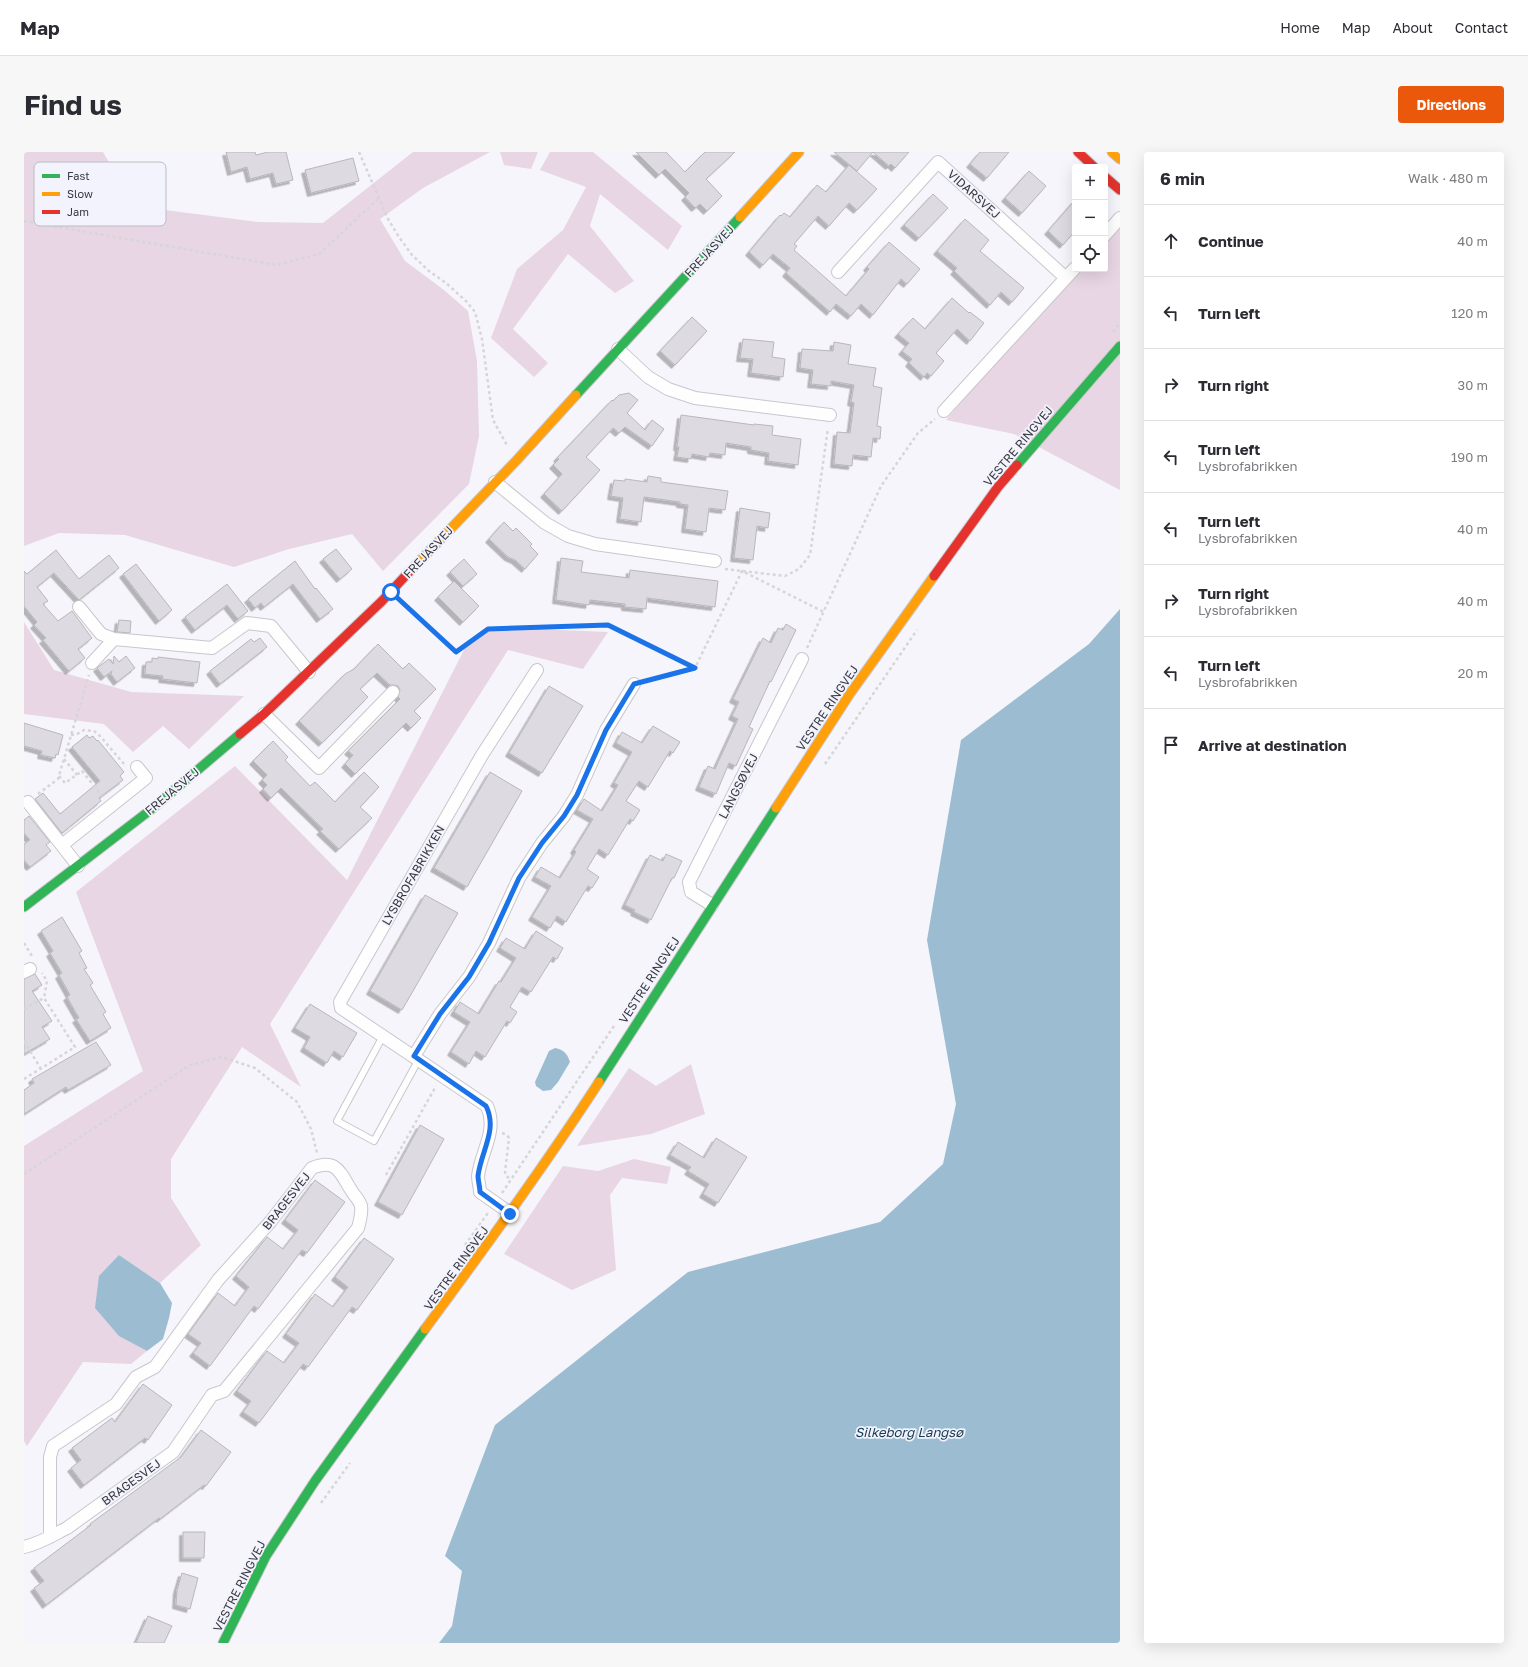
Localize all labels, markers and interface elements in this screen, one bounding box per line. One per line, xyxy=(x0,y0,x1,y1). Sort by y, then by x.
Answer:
text: Map xyxy=(20,16,60,39)
text: Home xyxy=(1280,19,1320,36)
text: Map xyxy=(1342,19,1370,36)
text: About xyxy=(1392,19,1433,36)
text: Contact xyxy=(1455,19,1508,36)
button: Directions xyxy=(1398,86,1504,123)
text: Find us xyxy=(24,88,122,121)
legend xyxy=(34,162,166,226)
map controls xyxy=(1072,164,1108,272)
button: + xyxy=(1072,164,1108,200)
street label: VIDARSVEJ xyxy=(945,166,1003,222)
text: 6 min xyxy=(1160,168,1205,189)
text: Fast xyxy=(67,169,90,182)
text: Walk · 480 m xyxy=(1408,170,1488,186)
text: Slow xyxy=(67,187,93,200)
button: − xyxy=(1072,200,1108,236)
text: Jam xyxy=(67,205,89,218)
street label: FREJASVEJ xyxy=(681,222,737,280)
icon: ahead xyxy=(1160,230,1182,252)
text: Continue xyxy=(1198,232,1264,250)
text: 40 m xyxy=(1457,233,1488,249)
button: locate xyxy=(1072,236,1108,272)
icon: left xyxy=(1160,302,1182,324)
text: Turn left xyxy=(1198,304,1260,322)
text: 120 m xyxy=(1451,305,1488,321)
icon: right xyxy=(1160,374,1182,396)
text: Turn right xyxy=(1198,376,1269,394)
text: 30 m xyxy=(1458,377,1488,393)
street label: VESTRE RINGVEJ xyxy=(980,403,1056,489)
text: Turn left xyxy=(1198,440,1260,458)
icon: left xyxy=(1160,446,1182,468)
text: 190 m xyxy=(1451,449,1488,465)
text: Lysbrofabrikken xyxy=(1198,458,1298,474)
text: Turn left xyxy=(1198,512,1260,530)
icon: left xyxy=(1160,518,1182,540)
text: 40 m xyxy=(1457,521,1488,537)
street label: FREJASVEJ xyxy=(400,523,456,581)
text: Lysbrofabrikken xyxy=(1198,530,1298,546)
route start xyxy=(382,583,400,601)
text: Turn right xyxy=(1198,584,1269,602)
icon: right xyxy=(1160,590,1182,612)
text: 40 m xyxy=(1457,593,1488,609)
text: Lysbrofabrikken xyxy=(1198,602,1298,618)
text: Turn left xyxy=(1198,656,1260,674)
street label: VESTRE RINGVEJ xyxy=(793,662,861,754)
icon: left xyxy=(1160,662,1182,684)
text: 20 m xyxy=(1458,665,1488,681)
text: Lysbrofabrikken xyxy=(1198,674,1298,690)
icon: arrive xyxy=(1160,734,1182,756)
text: Arrive at destination xyxy=(1198,736,1347,754)
street label: LANGSØVEJ xyxy=(715,751,761,821)
street label: FREJASVEJ xyxy=(142,764,202,818)
street label: LYSBROFABRIKKEN xyxy=(378,822,448,928)
street label: VESTRE RINGVEJ xyxy=(615,934,683,1026)
street label: BRAGESVEJ xyxy=(259,1169,313,1233)
route end xyxy=(501,1205,519,1223)
street label: VESTRE RINGVEJ xyxy=(421,1223,491,1313)
water label: Silkeborg Langsø xyxy=(855,1424,964,1440)
street label: BRAGESVEJ xyxy=(99,1456,163,1508)
street label: VESTRE RINGVEJ xyxy=(210,1538,268,1634)

